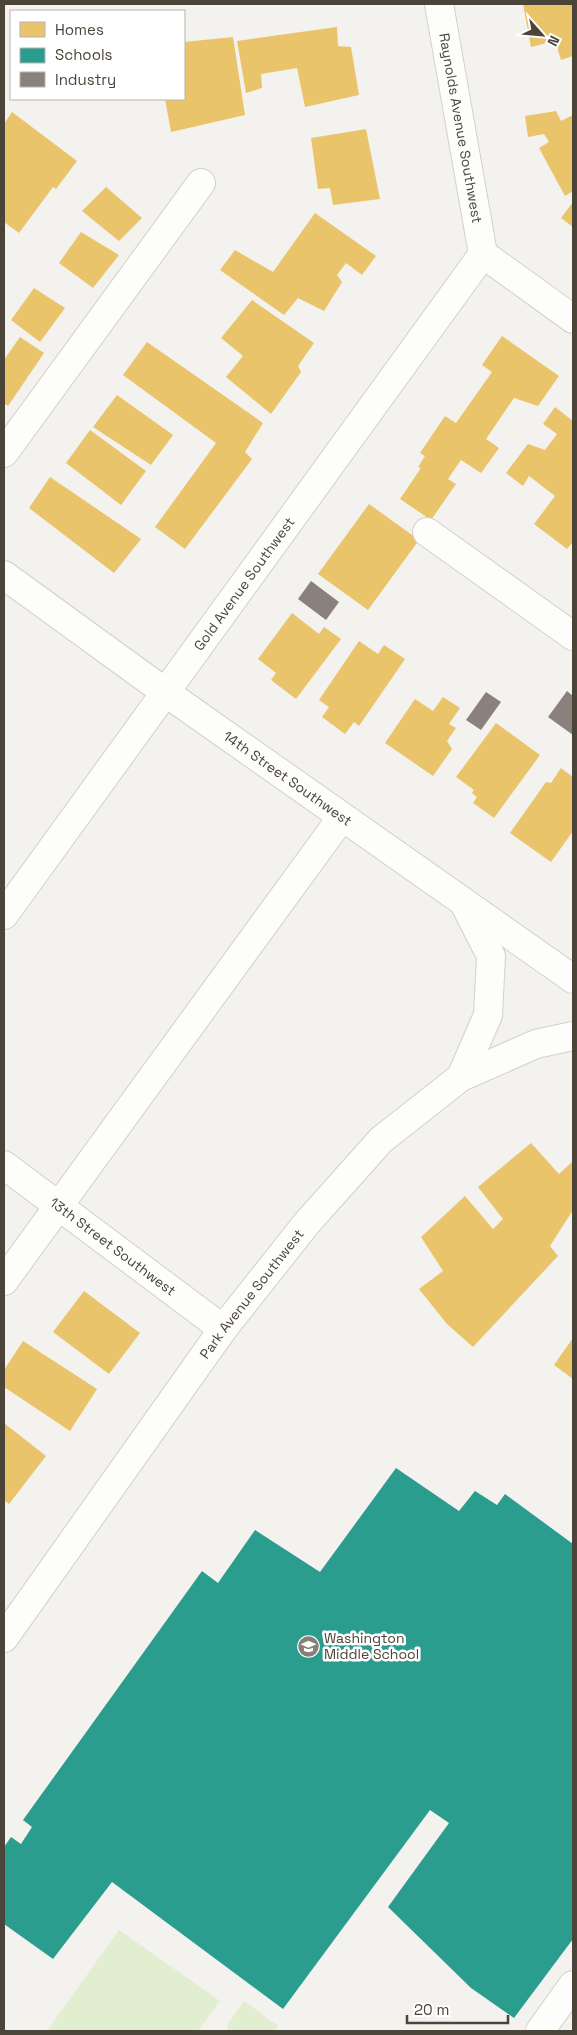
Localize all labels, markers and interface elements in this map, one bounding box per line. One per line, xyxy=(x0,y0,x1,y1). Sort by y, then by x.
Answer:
legend xyxy=(10,10,185,100)
north arrow xyxy=(517,10,567,60)
text: Homes xyxy=(55,20,104,39)
street label: Raynolds Avenue Southwest xyxy=(435,32,486,225)
text: N xyxy=(543,33,564,49)
text: Schools xyxy=(55,45,113,64)
text: Industry xyxy=(55,70,116,89)
street label: Gold Avenue Southwest xyxy=(190,513,298,654)
street label: 14th Street Southwest xyxy=(220,727,356,830)
street label: 13th Street Southwest xyxy=(46,1193,180,1300)
street label: Park Avenue Southwest xyxy=(196,1225,308,1362)
place label: Washington Middle School xyxy=(324,1629,419,1663)
school or university icon: Washington Middle School xyxy=(296,1634,320,1658)
scale bar xyxy=(407,1992,508,2024)
text: 20 m xyxy=(414,2000,449,2019)

